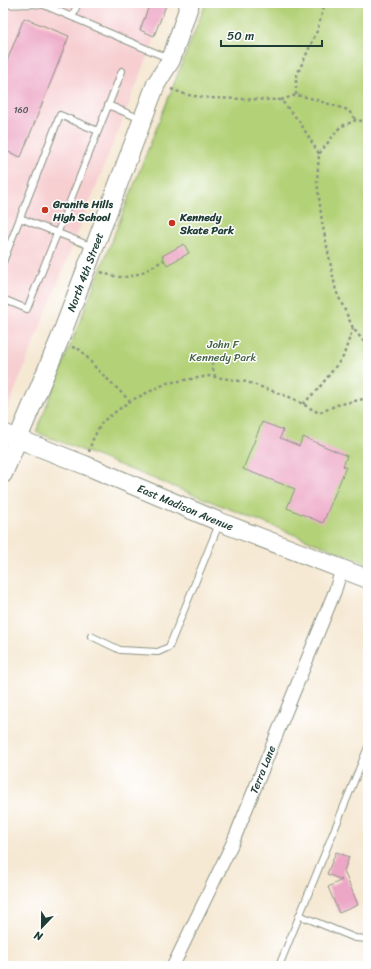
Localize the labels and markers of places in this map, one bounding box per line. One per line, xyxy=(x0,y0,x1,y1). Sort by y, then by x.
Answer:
place label: Granite Hills High School xyxy=(52,195,114,227)
marker: Granite Hills High School xyxy=(40,205,50,215)
place label: Kennedy Skate Park xyxy=(179,208,235,240)
marker: Kennedy Skate Park xyxy=(167,218,177,228)

